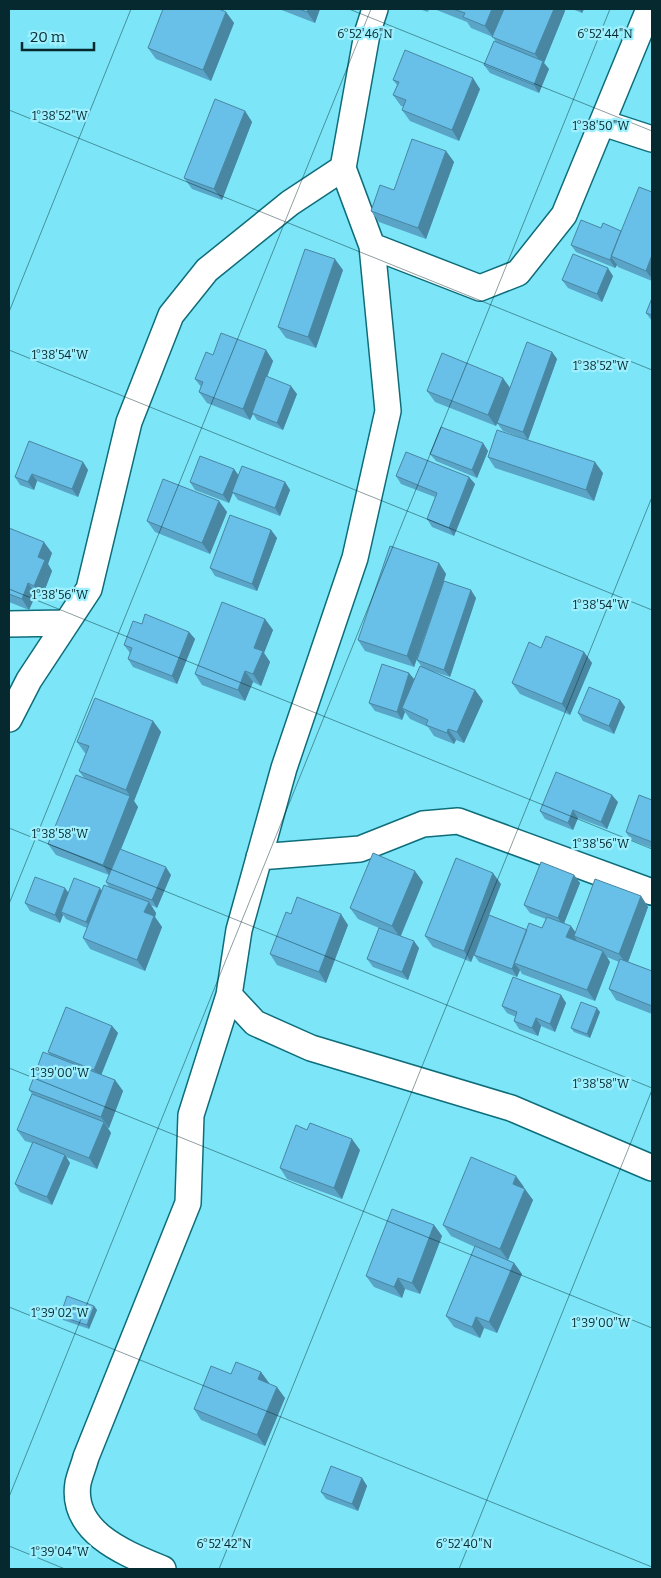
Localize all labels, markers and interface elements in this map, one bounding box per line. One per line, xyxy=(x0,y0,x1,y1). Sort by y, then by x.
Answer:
scale bar xyxy=(22,20,95,52)
text: 6°52'46"N xyxy=(337,27,393,41)
text: 6°52'44"N xyxy=(577,27,633,41)
text: 20 m xyxy=(30,28,66,46)
text: 1°38'52"W xyxy=(32,109,89,123)
text: 1°38'50"W xyxy=(572,119,630,133)
text: 1°38'54"W xyxy=(32,348,89,362)
text: 1°38'52"W xyxy=(573,359,630,373)
text: 1°38'56"W xyxy=(32,588,89,602)
text: 1°38'54"W xyxy=(573,598,630,612)
text: 1°38'58"W xyxy=(32,827,89,841)
text: 1°38'56"W xyxy=(573,837,630,851)
text: 1°39'00"W xyxy=(31,1066,90,1080)
text: 1°38'58"W xyxy=(573,1077,630,1091)
text: 1°39'02"W xyxy=(31,1306,89,1320)
text: 1°39'00"W xyxy=(572,1316,631,1330)
text: 6°52'42"N xyxy=(196,1537,252,1551)
text: 6°52'40"N xyxy=(436,1537,493,1551)
text: 1°39'04"W xyxy=(31,1545,90,1559)

